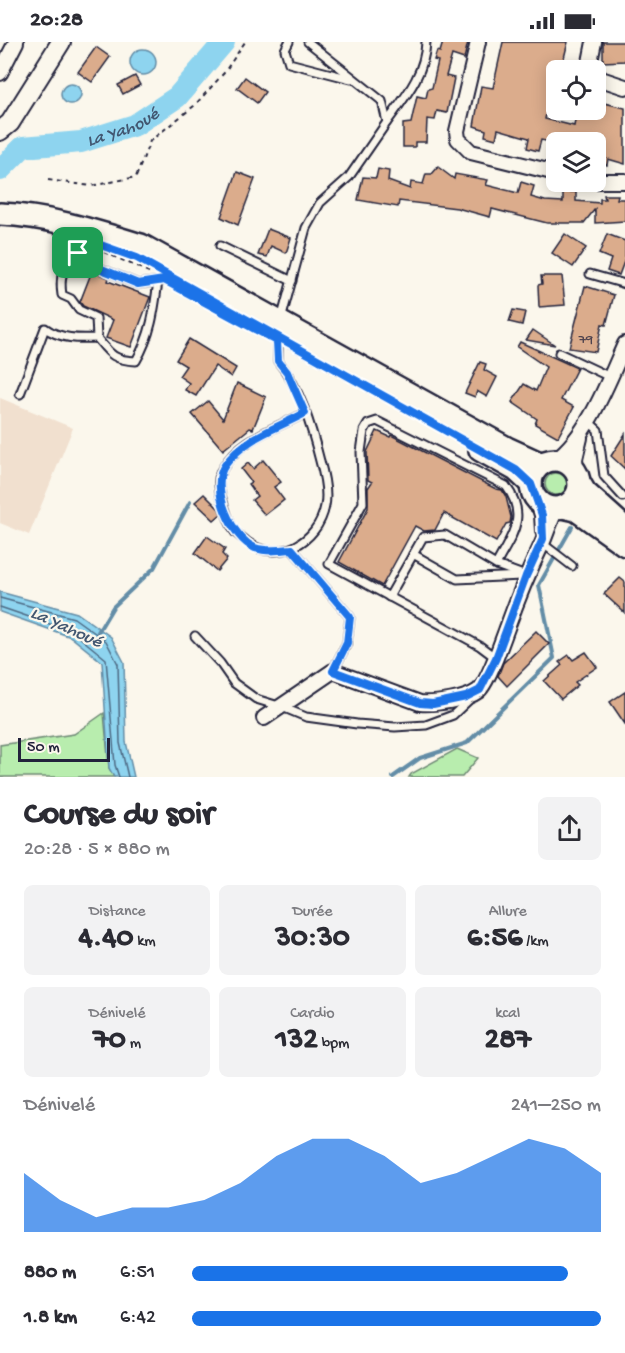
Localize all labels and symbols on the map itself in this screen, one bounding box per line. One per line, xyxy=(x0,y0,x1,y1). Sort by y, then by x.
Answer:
water label: La Yahoué xyxy=(85,103,165,153)
pin xyxy=(52,227,103,278)
house number: 79 xyxy=(578,332,593,349)
water label: La Yahoué xyxy=(27,603,107,654)
scale bar xyxy=(18,735,110,762)

